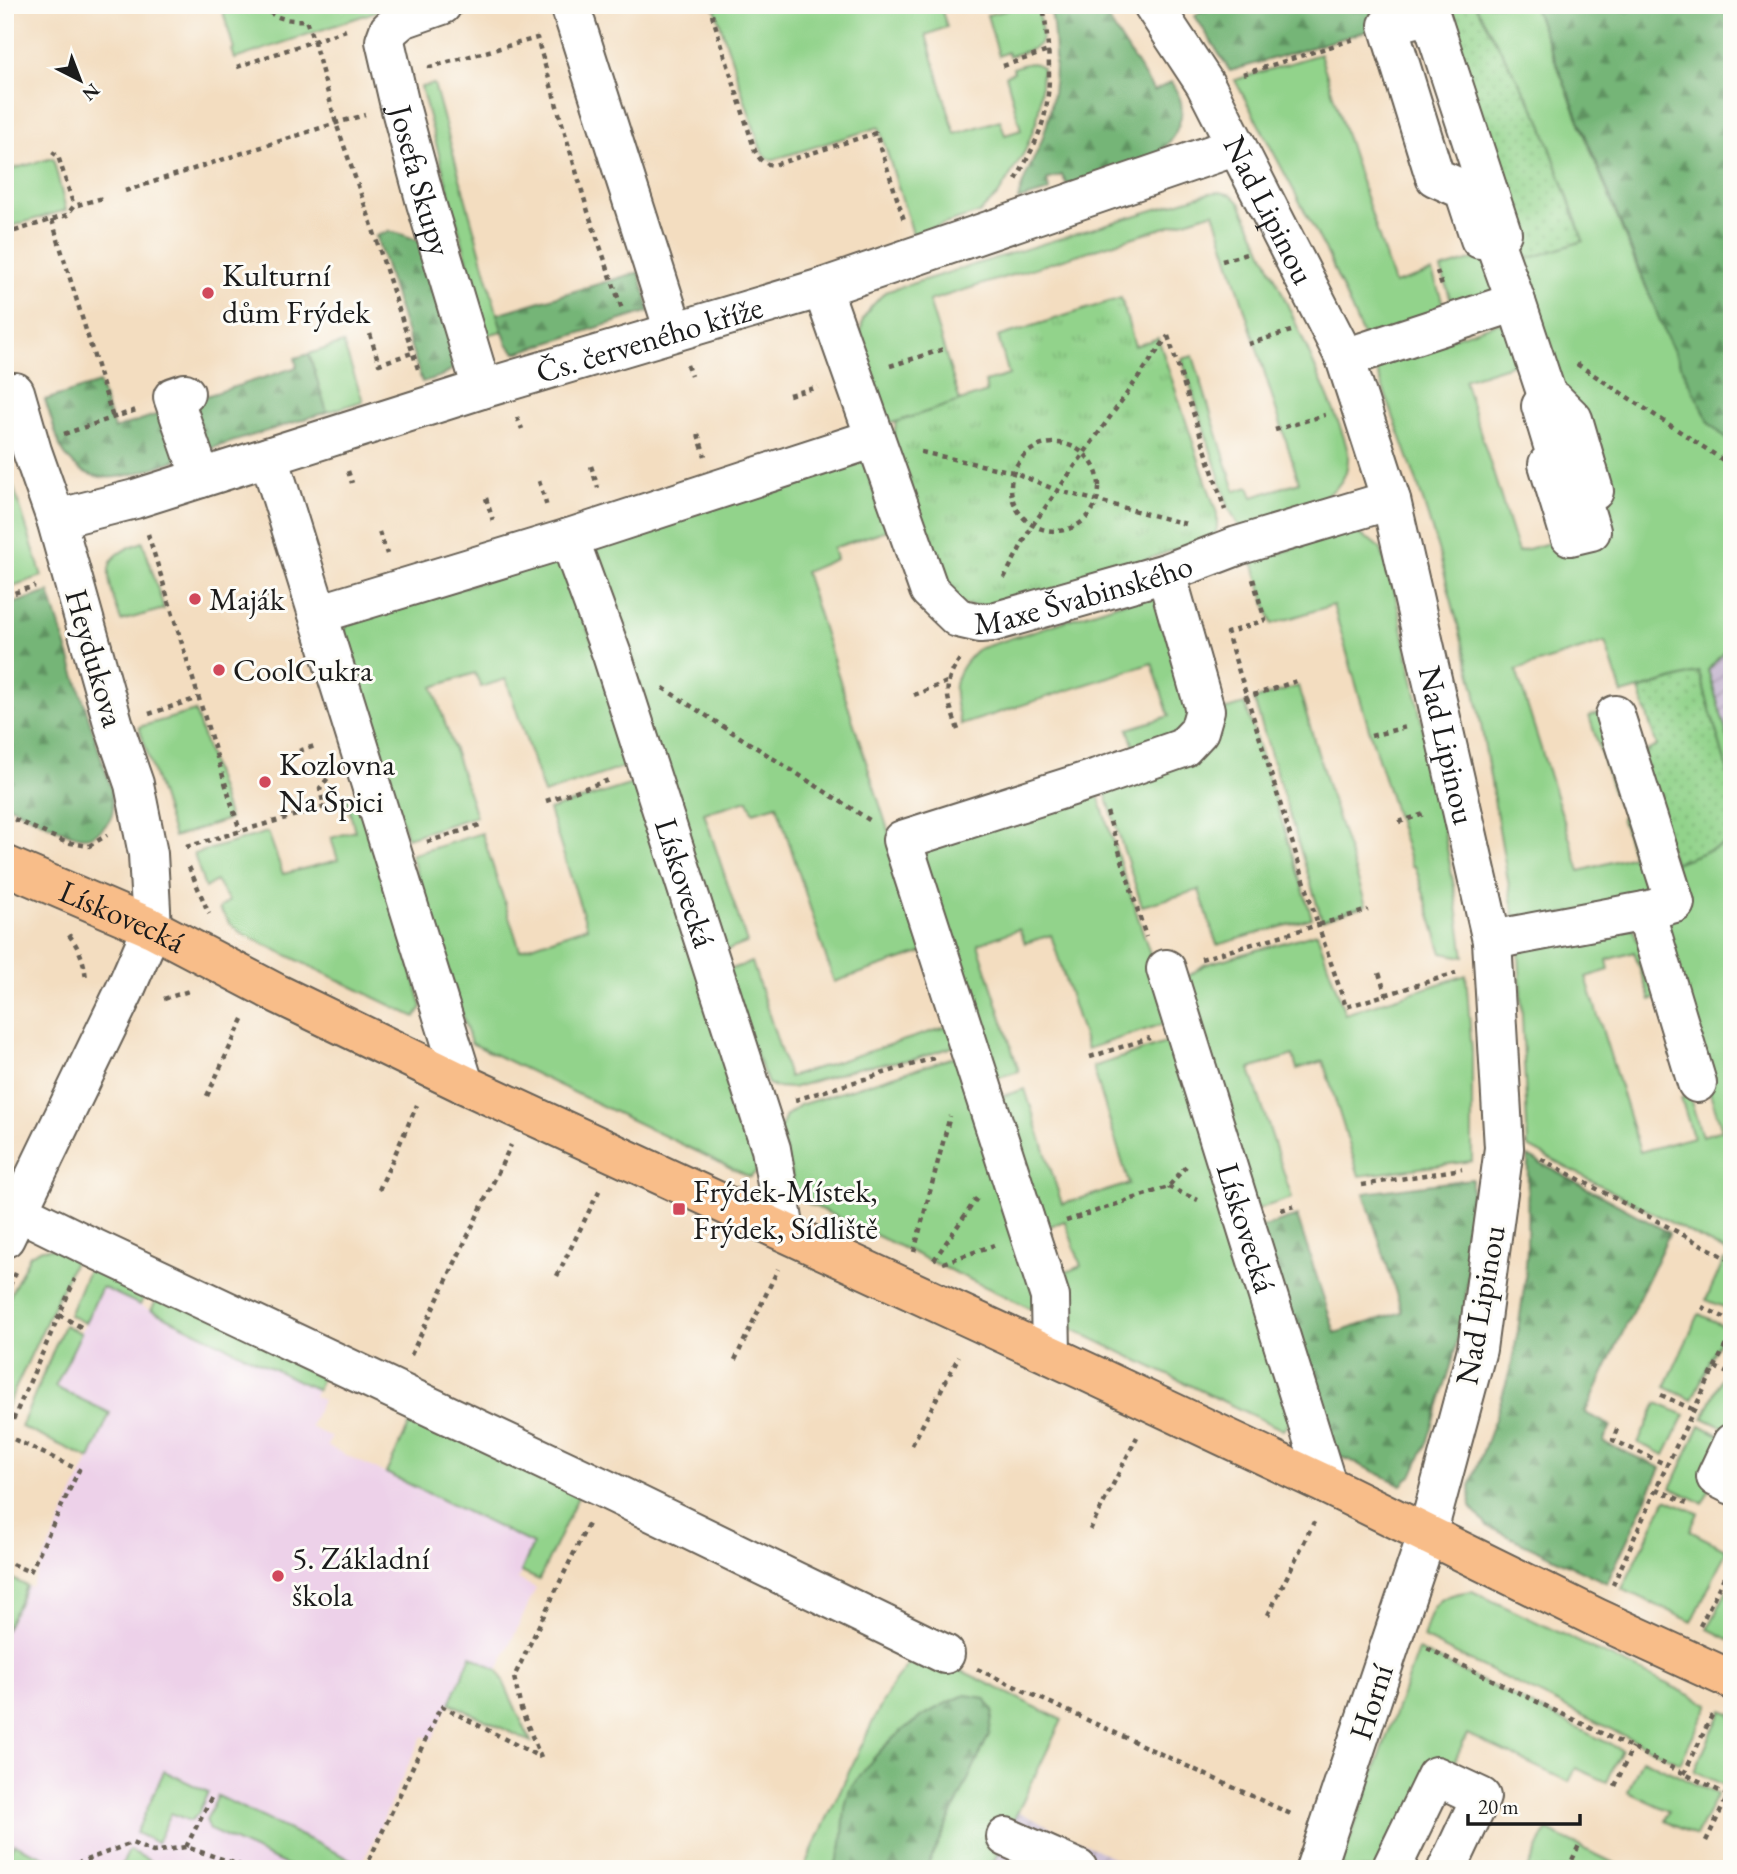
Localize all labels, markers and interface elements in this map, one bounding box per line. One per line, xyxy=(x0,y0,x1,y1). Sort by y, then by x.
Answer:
north arrow xyxy=(46,46,116,116)
text: N xyxy=(76,78,105,107)
street label: Josefa Skupy xyxy=(379,97,462,262)
street label: Nad Lipinou xyxy=(1214,129,1325,291)
place label: Kulturní dům Frýdek xyxy=(222,254,371,333)
marker: Kulturní dům Frýdek xyxy=(200,285,216,301)
street label: Čs. červeného kříže xyxy=(531,286,768,393)
street label: Maxe Švabinského xyxy=(972,544,1198,644)
place label: Maják xyxy=(209,578,286,620)
street label: Heydukova xyxy=(55,584,135,732)
marker: Maják xyxy=(187,591,203,607)
place label: CoolCukra xyxy=(233,649,373,691)
marker: CoolCukra xyxy=(211,662,227,678)
street label: Nad Lipinou xyxy=(1409,662,1486,829)
place label: Kozlovna Na Špici xyxy=(279,743,395,822)
marker: Kozlovna Na Špici xyxy=(257,774,273,790)
street label: Lískovecká xyxy=(645,813,726,953)
street label: Lískovecká xyxy=(53,870,193,963)
street label: Lískovecká xyxy=(1207,1158,1287,1298)
place label: Frýdek-Místek, Frýdek, Sídliště xyxy=(693,1170,878,1249)
marker: Frýdek-Místek, Frýdek, Sídliště xyxy=(671,1201,687,1217)
street label: Nad Lipinou xyxy=(1445,1222,1515,1388)
place label: 5. Základní škola xyxy=(292,1537,430,1616)
marker: 5. Základní škola xyxy=(270,1568,286,1584)
street label: Horní xyxy=(1339,1659,1403,1745)
scale bar xyxy=(1468,1783,1580,1827)
text: 20 m xyxy=(1478,1793,1519,1820)

